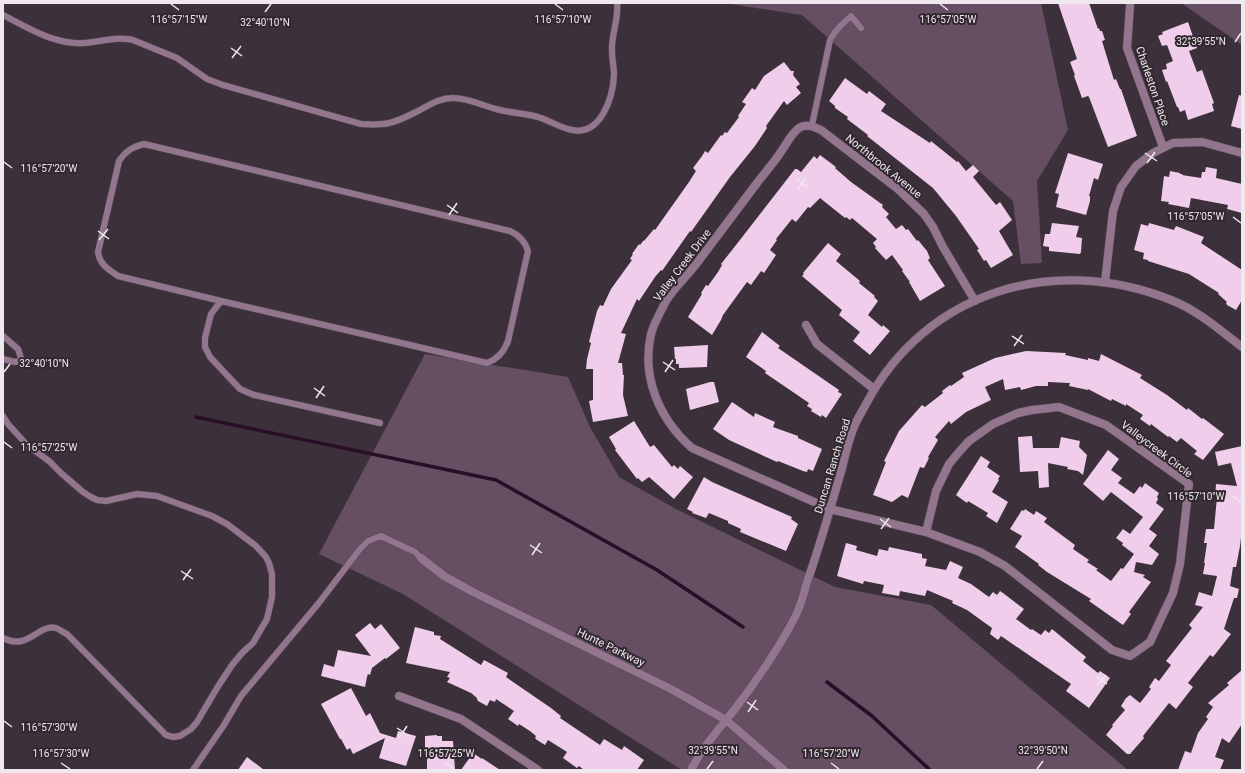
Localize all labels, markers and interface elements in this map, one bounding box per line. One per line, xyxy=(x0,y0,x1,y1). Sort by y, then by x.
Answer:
text: 116°57'15"W xyxy=(151,14,208,25)
text: 116°57'10"W xyxy=(535,14,592,25)
text: 116°57'05"W xyxy=(920,14,977,25)
text: 32°40'10"N xyxy=(240,17,290,28)
text: 32°39'55"N xyxy=(1176,36,1226,47)
street label: Charleston Place xyxy=(1133,45,1172,128)
street label: Northbrook Avenue xyxy=(843,132,925,201)
text: 116°57'20"W xyxy=(21,163,78,174)
text: 116°57'05"W xyxy=(1168,211,1225,222)
street label: Valley Creek Drive xyxy=(651,226,714,304)
text: 32°40'10"N xyxy=(19,358,69,369)
street label: Duncan Ranch Road xyxy=(812,417,853,515)
street label: Valleycreek Circle xyxy=(1118,418,1195,481)
text: 116°57'25"W xyxy=(21,442,78,453)
text: 116°57'10"W xyxy=(1168,491,1225,502)
street label: Hunte Parkway xyxy=(575,625,647,670)
text: 116°57'30"W xyxy=(21,722,78,733)
text: 32°39'55"N xyxy=(688,745,738,756)
text: 32°39'50"N xyxy=(1018,745,1068,756)
text: 116°57'30"W xyxy=(33,748,90,759)
text: 116°57'25"W xyxy=(418,748,475,759)
text: 116°57'20"W xyxy=(803,748,860,759)

